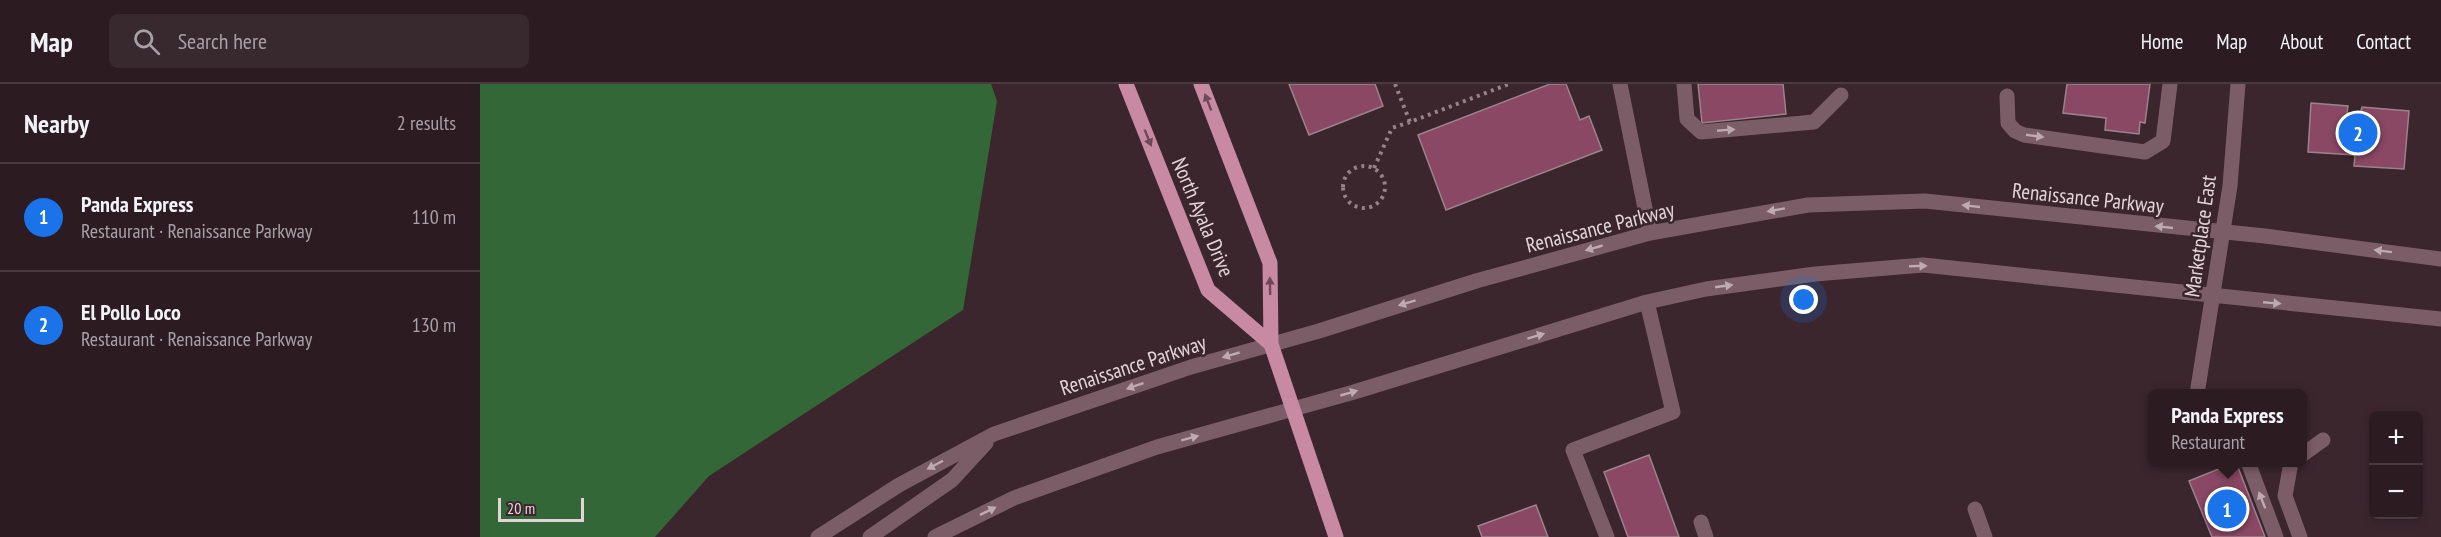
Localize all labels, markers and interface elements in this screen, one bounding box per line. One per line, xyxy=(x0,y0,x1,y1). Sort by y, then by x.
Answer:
search box xyxy=(109,14,529,68)
text: Map xyxy=(30,23,73,60)
icon: search xyxy=(130,25,163,58)
text: Search here xyxy=(178,27,267,55)
text: Home xyxy=(2141,28,2183,55)
text: Map xyxy=(2216,28,2247,55)
text: About xyxy=(2280,28,2323,55)
text: Contact xyxy=(2356,28,2411,55)
one-way arrow xyxy=(1203,93,1212,111)
text: Nearby xyxy=(24,107,89,140)
text: 2 results xyxy=(397,110,456,136)
pin: 2 xyxy=(2338,110,2378,156)
one-way arrow xyxy=(1717,125,1736,135)
one-way arrow xyxy=(1143,130,1153,148)
one-way arrow xyxy=(2026,132,2045,141)
street label: North Ayala Drive xyxy=(1166,153,1240,281)
street label: Marketplace East xyxy=(2178,173,2222,299)
street label: Renaissance Parkway xyxy=(2011,177,2165,219)
text: Panda Express xyxy=(81,190,194,218)
street label: Renaissance Parkway xyxy=(1523,195,1677,258)
one-way arrow xyxy=(1961,201,1980,211)
text: 1 xyxy=(39,204,48,230)
text: 110 m xyxy=(412,204,456,230)
one-way arrow xyxy=(1767,206,1786,215)
text: Restaurant · Renaissance Parkway xyxy=(81,218,312,244)
one-way arrow xyxy=(2155,222,2174,232)
one-way arrow xyxy=(1585,244,1603,254)
one-way arrow xyxy=(2373,247,2392,256)
one-way arrow xyxy=(1908,261,1927,271)
one-way arrow xyxy=(1265,276,1275,295)
one-way arrow xyxy=(1715,282,1734,291)
your location xyxy=(1789,285,1818,314)
text: El Pollo Loco xyxy=(81,298,181,326)
one-way arrow xyxy=(2262,298,2281,308)
one-way arrow xyxy=(1397,299,1415,308)
text: 2 xyxy=(39,312,48,338)
text: 130 m xyxy=(412,312,456,338)
text: Restaurant · Renaissance Parkway xyxy=(81,326,312,352)
street label: Renaissance Parkway xyxy=(1057,329,1210,401)
one-way arrow xyxy=(1527,331,1545,340)
one-way arrow xyxy=(1222,351,1240,361)
one-way arrow xyxy=(1126,381,1144,391)
one-way arrow xyxy=(1340,388,1358,397)
popup xyxy=(2148,389,2307,467)
text: Panda Express xyxy=(2171,401,2284,429)
map controls xyxy=(2369,411,2423,519)
button: + xyxy=(2369,411,2423,465)
text: Restaurant xyxy=(2171,429,2245,455)
one-way arrow xyxy=(1181,432,1199,442)
one-way arrow xyxy=(927,460,944,470)
button: − xyxy=(2369,465,2423,519)
pin: 1 xyxy=(2208,486,2246,532)
one-way arrow xyxy=(2256,491,2266,509)
scale bar xyxy=(498,495,584,522)
text: 20 m xyxy=(507,498,535,518)
one-way arrow xyxy=(979,507,996,516)

